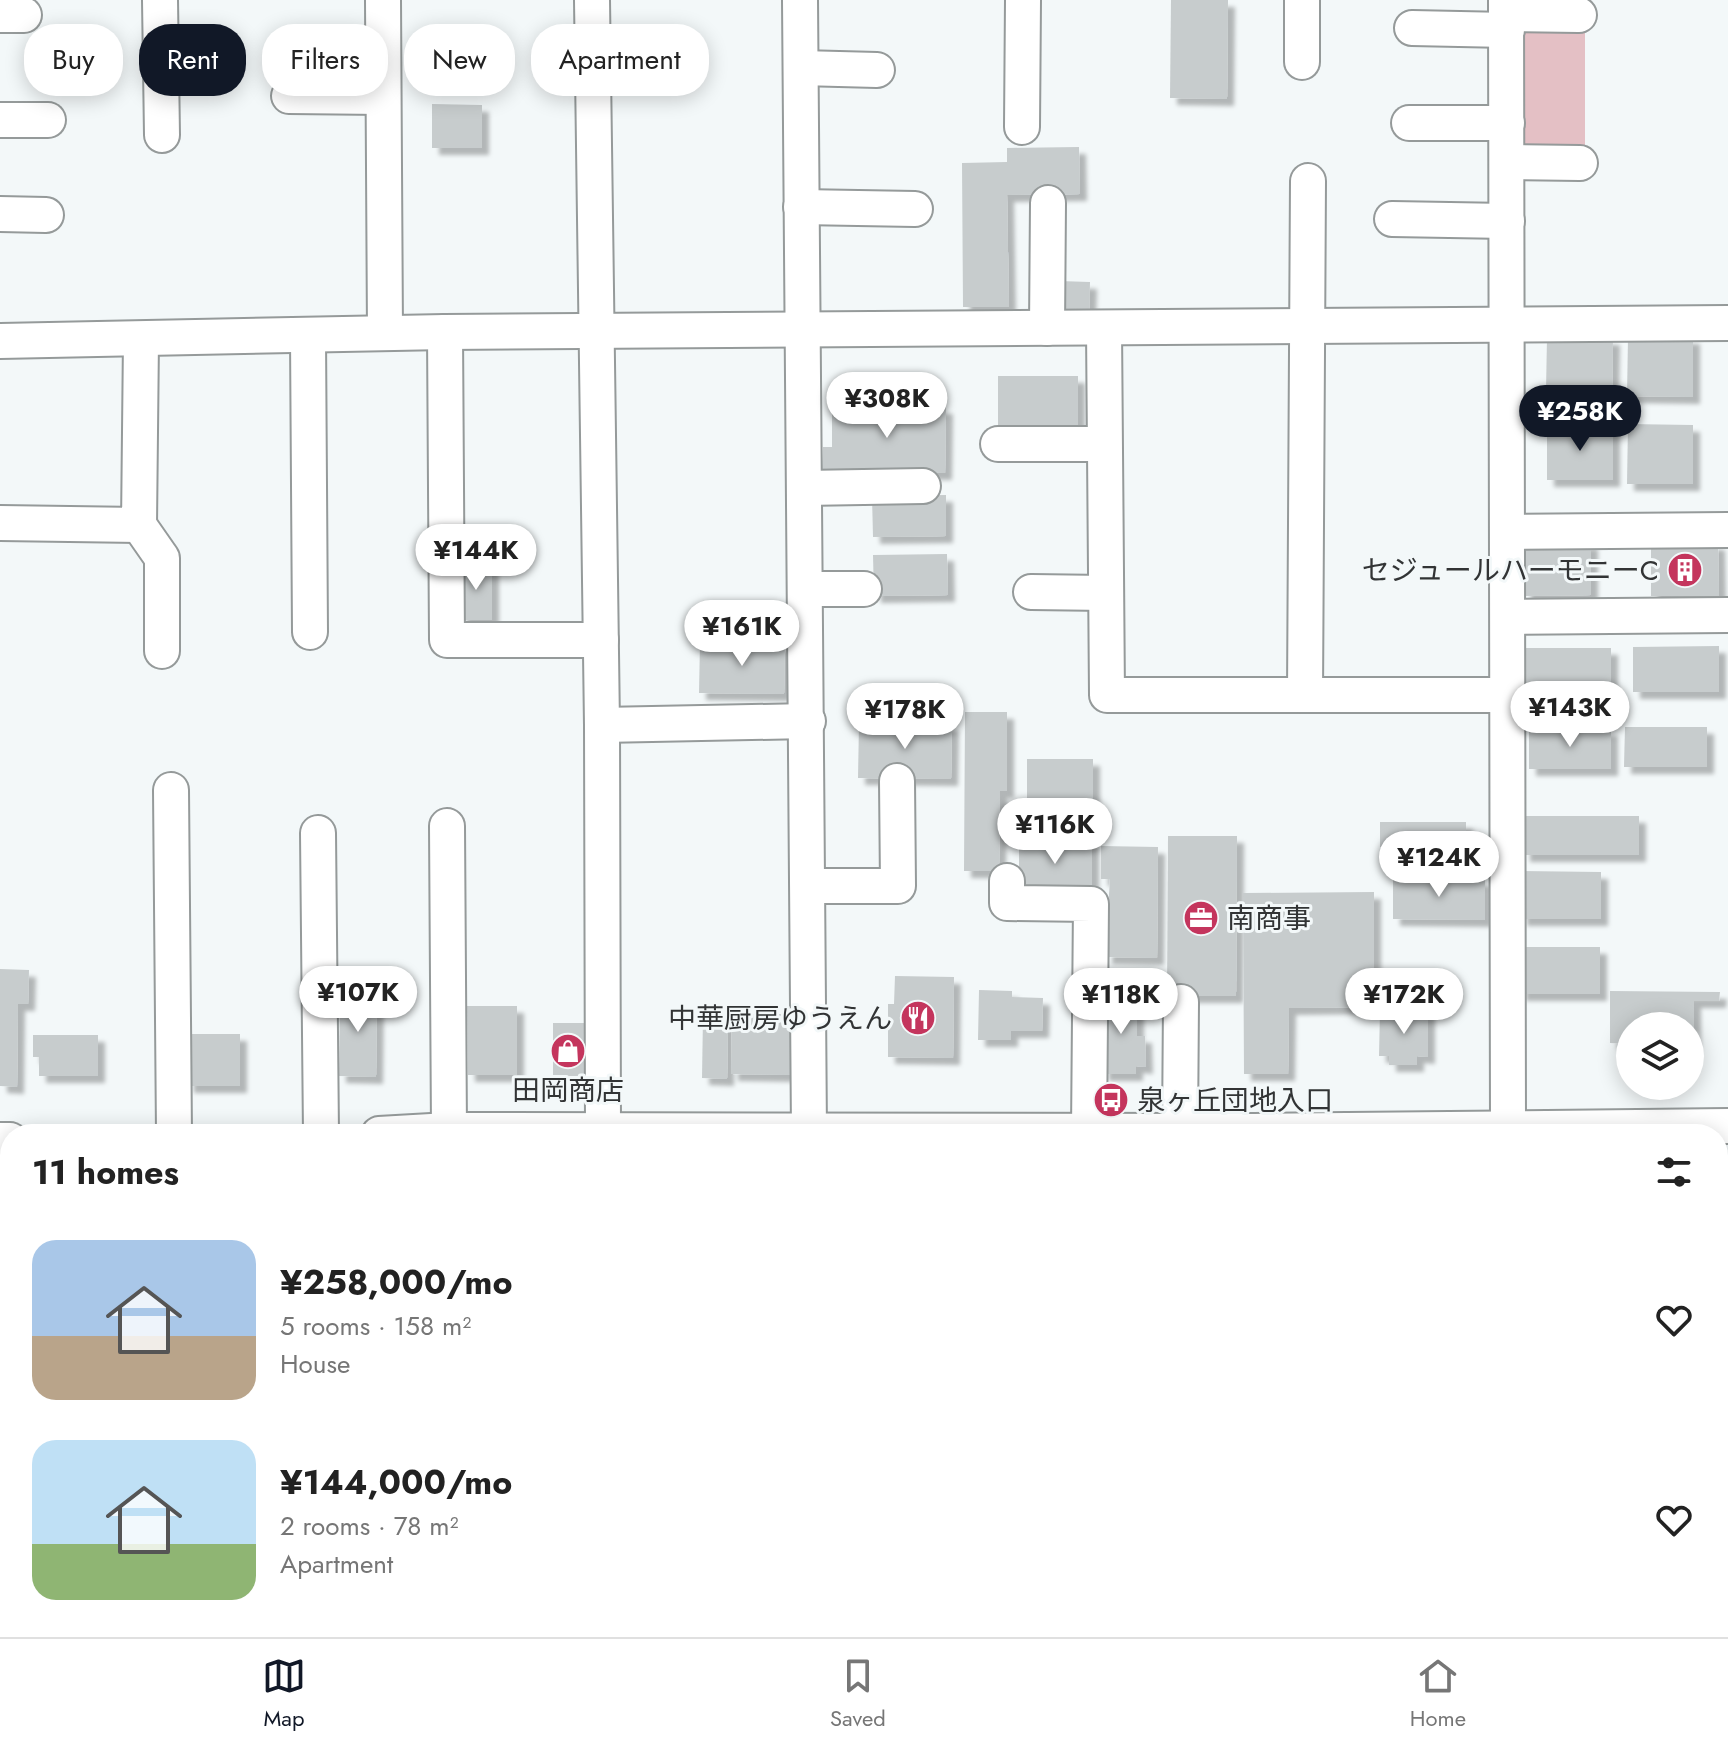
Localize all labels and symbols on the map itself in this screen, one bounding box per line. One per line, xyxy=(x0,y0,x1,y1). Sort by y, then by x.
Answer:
pin: ¥308K xyxy=(831,372,943,440)
pin: ¥258K xyxy=(1524,385,1636,453)
pin: ¥144K xyxy=(420,524,532,592)
place label: セジュールハーモニーC xyxy=(1362,550,1659,591)
building icon: セジュールハーモニーC xyxy=(1666,551,1704,589)
pin: ¥161K xyxy=(686,600,798,668)
pin: ¥143K xyxy=(1514,681,1626,749)
pin: ¥178K xyxy=(849,683,961,751)
pin: ¥116K xyxy=(999,798,1111,866)
pin: ¥124K xyxy=(1383,831,1495,899)
place label: 南商事 xyxy=(1227,898,1311,939)
office icon: 南商事 xyxy=(1182,899,1220,937)
pin: ¥107K xyxy=(302,966,414,1034)
pin: ¥118K xyxy=(1065,968,1177,1036)
pin: ¥172K xyxy=(1348,968,1460,1036)
place label: 中華厨房ゆうえん xyxy=(668,998,892,1039)
restaurant icon: 中華厨房ゆうえん xyxy=(899,999,937,1037)
shop icon: 田岡商店 xyxy=(549,1032,587,1070)
place label: 田岡商店 xyxy=(512,1070,624,1111)
place label: 泉ヶ丘団地入口 xyxy=(1137,1080,1333,1121)
bus stop icon: 泉ヶ丘団地入口 xyxy=(1092,1081,1130,1119)

